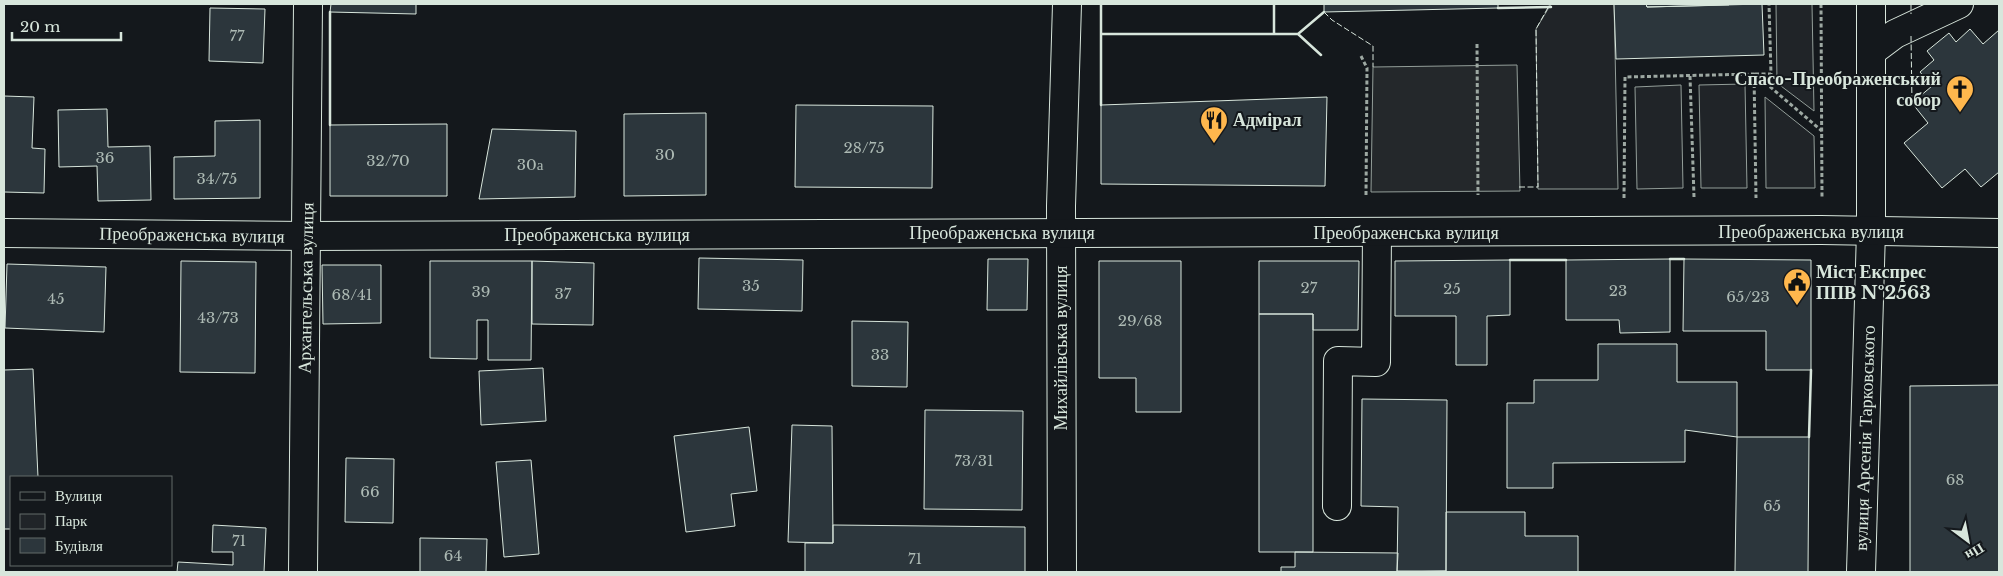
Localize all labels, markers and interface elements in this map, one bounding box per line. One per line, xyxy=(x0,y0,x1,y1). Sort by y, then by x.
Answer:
scale bar xyxy=(12,10,121,42)
text: 20 m xyxy=(20,17,60,36)
house number: 77 xyxy=(229,26,245,45)
place label: Спасо-Преображенський собор xyxy=(1735,68,1941,111)
church icon: Спасо-Преображенський собор xyxy=(1945,74,1975,113)
restaurant icon: Адмірал xyxy=(1199,105,1229,144)
place label: Адмірал xyxy=(1233,109,1302,131)
house number: 28/75 xyxy=(843,138,885,157)
house number: 30 xyxy=(655,145,675,164)
house number: 36 xyxy=(96,148,114,167)
house number: 32/70 xyxy=(366,151,410,170)
house number: 30а xyxy=(517,155,544,174)
house number: 34/75 xyxy=(197,169,237,188)
street label: Архангельська вулиця xyxy=(294,202,318,374)
street label: Преображенська вулиця xyxy=(1718,221,1904,243)
street label: Преображенська вулиця xyxy=(99,222,285,248)
street label: Преображенська вулиця xyxy=(909,222,1095,244)
street label: Преображенська вулиця xyxy=(1313,222,1499,244)
street label: Преображенська вулиця xyxy=(504,224,690,246)
place label: Міст Експрес ППВ №2563 xyxy=(1816,261,1931,304)
street label: Михайлівська вулиця xyxy=(1050,266,1072,430)
public building icon: Міст Експрес ППВ №2563 xyxy=(1782,267,1812,306)
house number: 35 xyxy=(742,276,760,295)
house number: 27 xyxy=(1301,278,1318,297)
house number: 25 xyxy=(1443,279,1461,298)
house number: 23 xyxy=(1609,281,1627,300)
house number: 39 xyxy=(472,282,490,301)
house number: 37 xyxy=(555,284,572,303)
house number: 68/41 xyxy=(332,285,372,304)
house number: 65/23 xyxy=(1726,287,1770,306)
house number: 45 xyxy=(47,289,65,308)
house number: 43/73 xyxy=(197,308,239,327)
house number: 29/68 xyxy=(1118,311,1162,330)
street label: вулиця Арсенія Тарковського xyxy=(1850,325,1880,551)
house number: 33 xyxy=(871,345,889,364)
house number: 73/31 xyxy=(954,451,994,470)
house number: 68 xyxy=(1946,470,1964,489)
legend xyxy=(10,476,172,566)
house number: 66 xyxy=(360,482,380,501)
text: Вулиця xyxy=(55,486,102,505)
house number: 65 xyxy=(1763,496,1781,515)
text: Парк xyxy=(55,511,88,530)
north arrow xyxy=(1943,516,1993,566)
house number: 71 xyxy=(232,531,246,550)
text: Будівля xyxy=(55,536,103,555)
text: Пн xyxy=(1962,539,1988,565)
house number: 64 xyxy=(444,546,462,565)
house number: 71 xyxy=(908,549,922,568)

